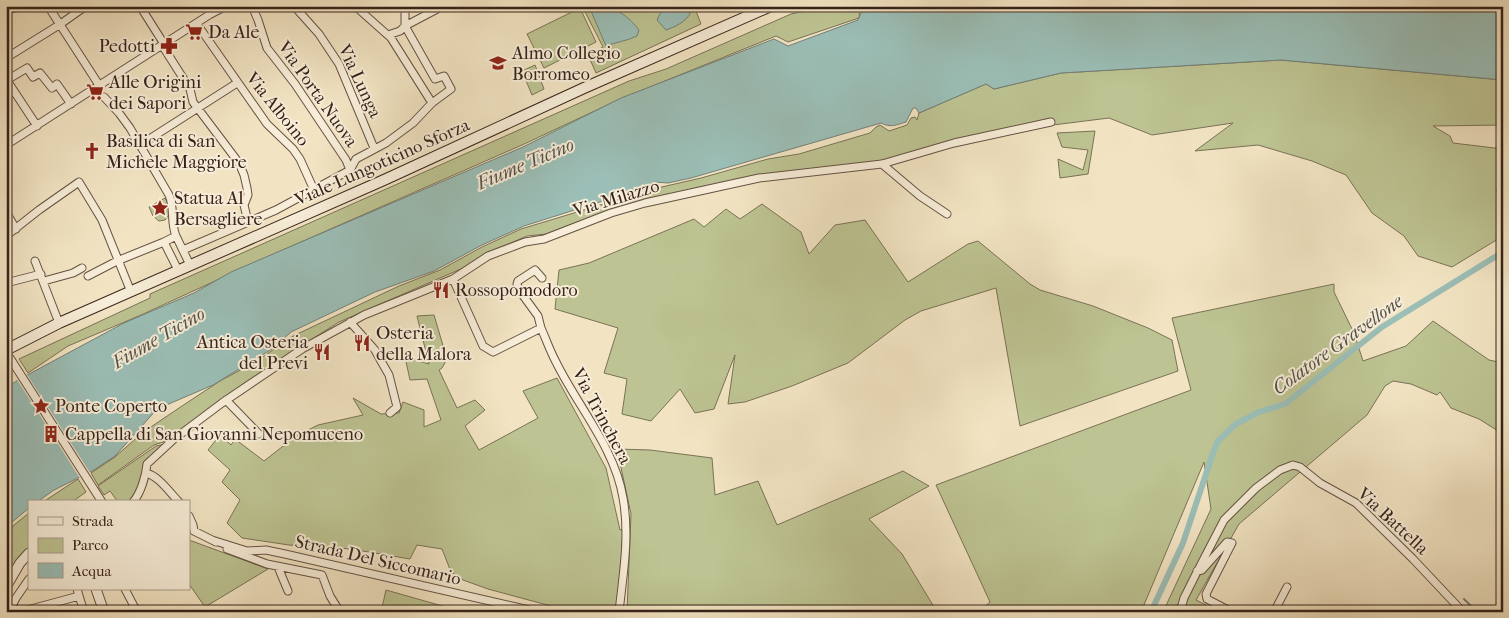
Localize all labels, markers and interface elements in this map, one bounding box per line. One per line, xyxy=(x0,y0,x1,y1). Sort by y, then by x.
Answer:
supermarket icon: Da Ale xyxy=(184,22,204,42)
place label: Da Ale xyxy=(208,22,259,43)
place label: Pedotti xyxy=(99,36,156,57)
pharmacy icon: Pedotti xyxy=(159,36,179,56)
street label: Via Porta Nuova xyxy=(273,37,362,152)
street label: Via Lunga xyxy=(333,40,386,122)
place label: Almo Collegio Borromeo xyxy=(511,43,620,85)
school or university icon: Almo Collegio Borromeo xyxy=(488,53,508,73)
street label: Via Alboino xyxy=(241,67,314,150)
place label: Alle Origini dei Sapori xyxy=(108,72,202,114)
supermarket icon: Alle Origini dei Sapori xyxy=(85,82,105,102)
street label: Viale Lungoticino Sforza xyxy=(291,114,473,211)
place label: Basilica di San Michele Maggiore xyxy=(106,131,247,173)
water label: Fiume Ticino xyxy=(472,134,577,195)
church icon: Basilica di San Michele Maggiore xyxy=(82,141,102,161)
street label: Via Milazzo xyxy=(569,175,662,222)
place label: Statua Al Bersagliere xyxy=(174,188,262,230)
place icon: Statua Al Bersagliere xyxy=(150,198,170,218)
restaurant icon: Rossopomodoro xyxy=(431,280,451,300)
place label: Rossopomodoro xyxy=(455,280,578,301)
water label: Colatore Gravellone xyxy=(1268,289,1408,399)
water label: Fiume Ticino xyxy=(107,302,209,374)
place label: Osteria della Malora xyxy=(376,323,472,365)
place label: Antica Osteria del Previ xyxy=(196,332,309,374)
restaurant icon: Osteria della Malora xyxy=(352,333,372,353)
restaurant icon: Antica Osteria del Previ xyxy=(312,342,332,362)
street label: Via Trinchera xyxy=(567,364,636,469)
place icon: Ponte Coperto xyxy=(31,396,51,416)
place label: Ponte Coperto xyxy=(55,396,167,417)
building icon: Cappella di San Giovanni Nepomuceno xyxy=(41,424,61,444)
place label: Cappella di San Giovanni Nepomuceno xyxy=(65,424,363,445)
street label: Via Battella xyxy=(1352,483,1433,560)
legend xyxy=(28,500,190,590)
text: Strada xyxy=(72,512,115,530)
street label: Strada Del Siccomario xyxy=(293,531,463,590)
text: Parco xyxy=(72,536,109,554)
text: Acqua xyxy=(71,562,113,580)

